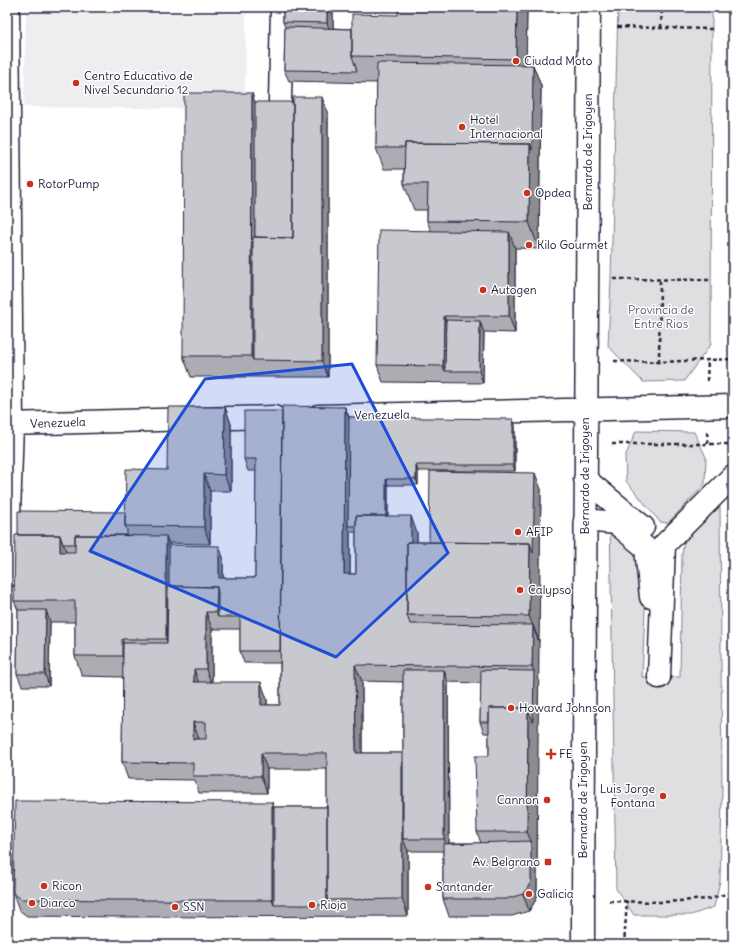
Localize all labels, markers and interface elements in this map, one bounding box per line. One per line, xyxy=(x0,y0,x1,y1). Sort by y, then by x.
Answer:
place label: Ciudad Moto xyxy=(524,53,593,68)
marker: Ciudad Moto xyxy=(511,56,521,66)
place label: Centro Educativo de Nivel Secundario 12 xyxy=(84,68,193,97)
marker: Centro Educativo de Nivel Secundario 12 xyxy=(71,78,81,88)
street label: Bernardo de Irigoyen xyxy=(580,93,595,211)
place label: Hotel Internacional xyxy=(470,112,543,141)
marker: Hotel Internacional xyxy=(457,122,467,132)
place label: RotorPump xyxy=(38,176,100,191)
marker: RotorPump xyxy=(25,179,35,189)
place label: Opdea xyxy=(535,185,572,200)
marker: Opdea xyxy=(522,188,532,198)
place label: Kilo Gourmet xyxy=(537,237,608,252)
marker: Kilo Gourmet xyxy=(524,240,534,250)
place label: Autogen xyxy=(491,282,537,297)
marker: Autogen xyxy=(478,285,488,295)
park label: Provincia de Entre Rios xyxy=(628,302,694,331)
street label: Venezuela xyxy=(354,407,410,422)
street label: Venezuela xyxy=(30,414,86,431)
street label: Bernardo de Irigoyen xyxy=(577,417,592,535)
place label: AFIP xyxy=(526,524,553,539)
marker: AFIP xyxy=(513,527,523,537)
place label: Calypso xyxy=(528,582,571,597)
marker: Calypso xyxy=(515,585,525,595)
place label: Howard Johnson xyxy=(519,700,611,715)
marker: Howard Johnson xyxy=(506,703,516,713)
street label: Bernardo de Irigoyen xyxy=(575,741,590,859)
place label: FE xyxy=(559,746,573,761)
marker: FE xyxy=(546,749,556,759)
place label: Luis Jorge Fontana xyxy=(600,781,655,810)
marker: Luis Jorge Fontana xyxy=(658,791,668,801)
place label: Cannon xyxy=(497,792,539,807)
marker: Cannon xyxy=(542,795,552,805)
place label: Av. Belgrano xyxy=(472,854,540,869)
marker: Av. Belgrano xyxy=(543,857,553,867)
place label: Ricon xyxy=(52,878,82,893)
place label: Santander xyxy=(436,879,493,894)
marker: Ricon xyxy=(39,881,49,891)
marker: Santander xyxy=(423,882,433,892)
place label: Galicia xyxy=(537,886,574,901)
marker: Galicia xyxy=(524,889,534,899)
place label: Diarco xyxy=(40,895,76,910)
place label: Rioja xyxy=(320,897,347,912)
marker: Diarco xyxy=(27,898,37,908)
place label: SSN xyxy=(183,899,205,914)
marker: Rioja xyxy=(307,900,317,910)
marker: SSN xyxy=(170,902,180,912)

